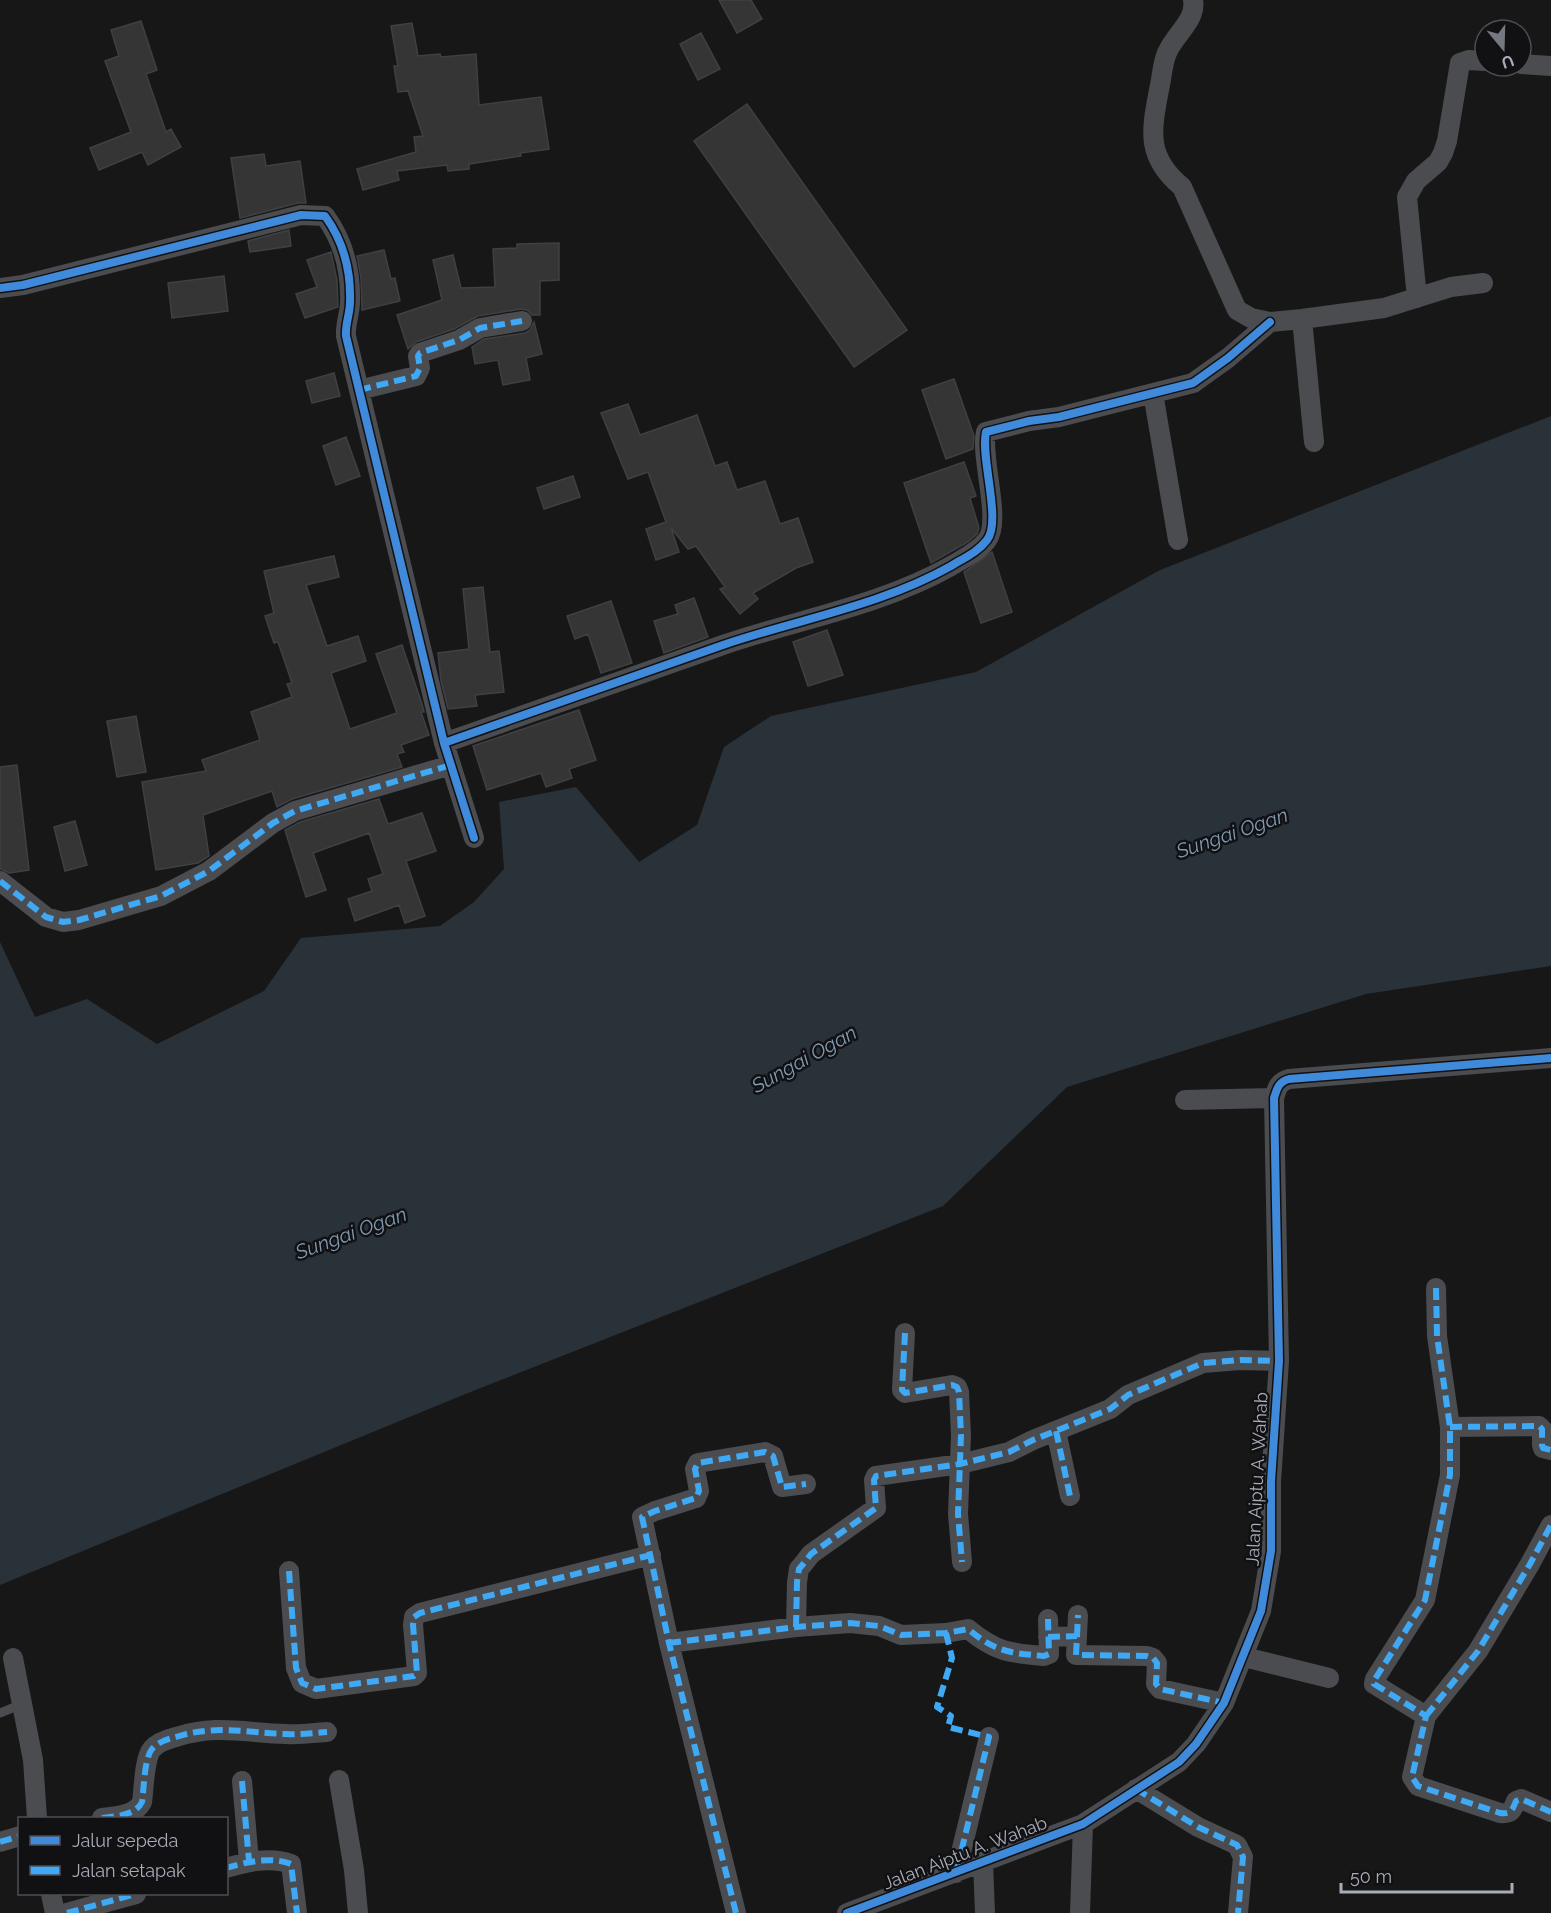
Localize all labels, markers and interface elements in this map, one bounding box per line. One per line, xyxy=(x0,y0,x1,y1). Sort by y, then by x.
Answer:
north arrow xyxy=(1473,18,1533,78)
text: U xyxy=(1499,51,1516,73)
water label: Sungai Ogan xyxy=(1172,803,1291,864)
water label: Sungai Ogan xyxy=(746,1020,861,1098)
water label: Sungai Ogan xyxy=(291,1202,410,1265)
street label: Jalan Aiptu A. Wahab xyxy=(1241,1392,1272,1566)
street label: Jalan Aiptu A. Wahab xyxy=(880,1812,1050,1894)
legend xyxy=(18,1817,228,1895)
text: Jalur sepeda xyxy=(72,1830,178,1851)
scale bar xyxy=(1341,1856,1512,1894)
text: Jalan setapak xyxy=(72,1860,186,1881)
text: 50 m xyxy=(1350,1866,1392,1887)

